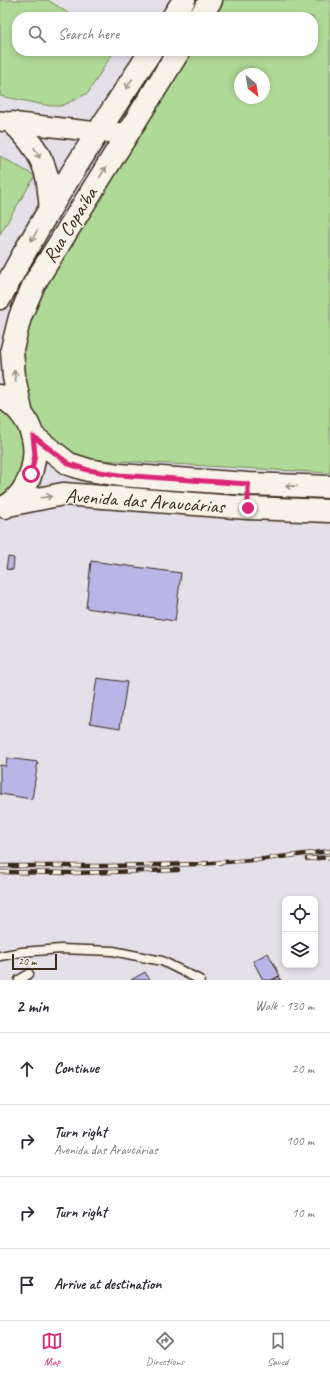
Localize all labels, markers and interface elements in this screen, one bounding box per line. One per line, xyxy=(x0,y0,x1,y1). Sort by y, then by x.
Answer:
search box xyxy=(12,12,318,56)
icon: search xyxy=(26,23,48,45)
text: Search here xyxy=(58,25,119,44)
north arrow xyxy=(234,68,270,104)
one-way arrow xyxy=(125,78,134,89)
one-way arrow xyxy=(34,147,42,159)
one-way arrow xyxy=(99,167,107,178)
street label: Rua Copaíba xyxy=(37,182,104,267)
one-way arrow xyxy=(29,230,37,242)
one-way arrow xyxy=(11,370,19,383)
route start xyxy=(22,465,40,483)
one-way arrow xyxy=(285,482,298,490)
street label: Avenida das Araucárias xyxy=(65,483,228,519)
one-way arrow xyxy=(39,493,52,501)
route end xyxy=(239,499,257,517)
map controls xyxy=(282,896,318,968)
button: locate xyxy=(282,896,318,932)
button: layers xyxy=(282,932,318,968)
scale bar xyxy=(12,952,57,971)
text: 20 m xyxy=(18,954,37,968)
text: 2 min xyxy=(16,996,49,1017)
text: Walk · 130 m xyxy=(255,998,314,1014)
icon: ahead xyxy=(16,1058,38,1080)
text: Continue xyxy=(54,1059,99,1078)
text: 20 m xyxy=(292,1061,314,1077)
text: Turn right xyxy=(54,1123,107,1142)
icon: right xyxy=(16,1130,38,1152)
text: 100 m xyxy=(286,1133,314,1149)
text: Avenida das Araucárias xyxy=(54,1142,158,1158)
icon: right xyxy=(16,1202,38,1224)
text: Turn right xyxy=(54,1203,107,1222)
text: 10 m xyxy=(292,1205,314,1221)
icon: arrive xyxy=(16,1274,38,1296)
text: Arrive at destination xyxy=(54,1275,161,1294)
tab: Map xyxy=(41,1330,63,1368)
tab: Directions xyxy=(146,1330,184,1368)
tab: Saved xyxy=(267,1330,289,1368)

